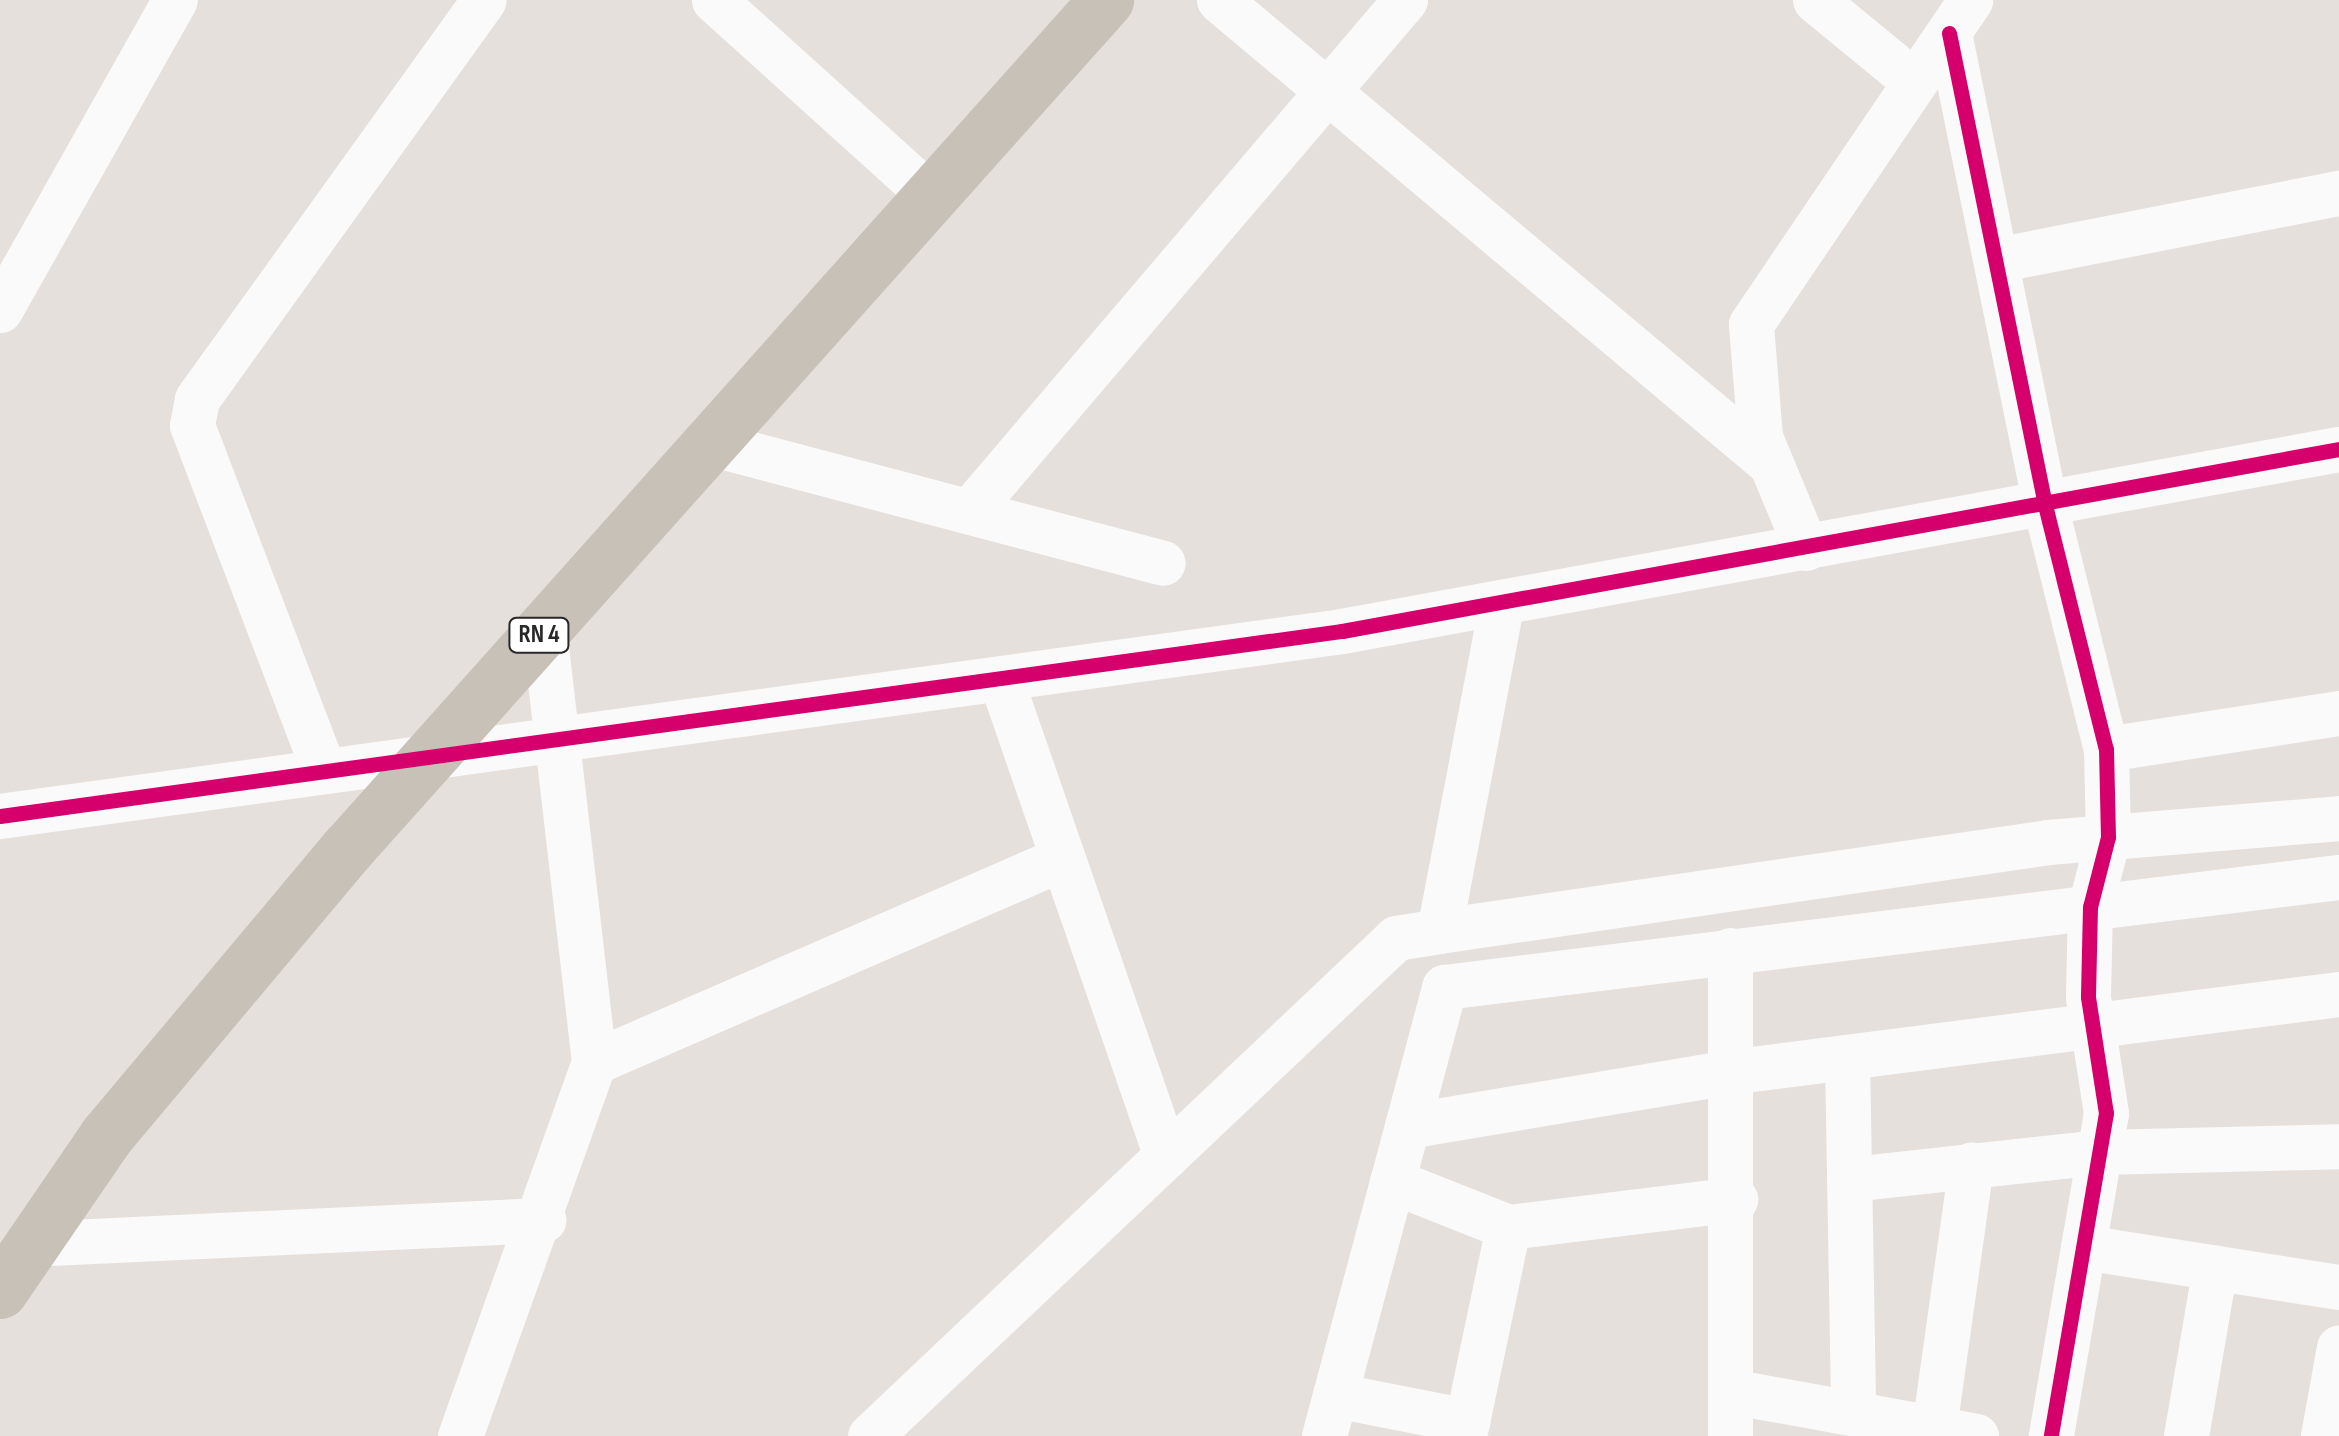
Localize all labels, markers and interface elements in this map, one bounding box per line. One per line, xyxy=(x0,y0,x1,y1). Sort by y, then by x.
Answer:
road number: RN 4 xyxy=(506,615,572,655)

